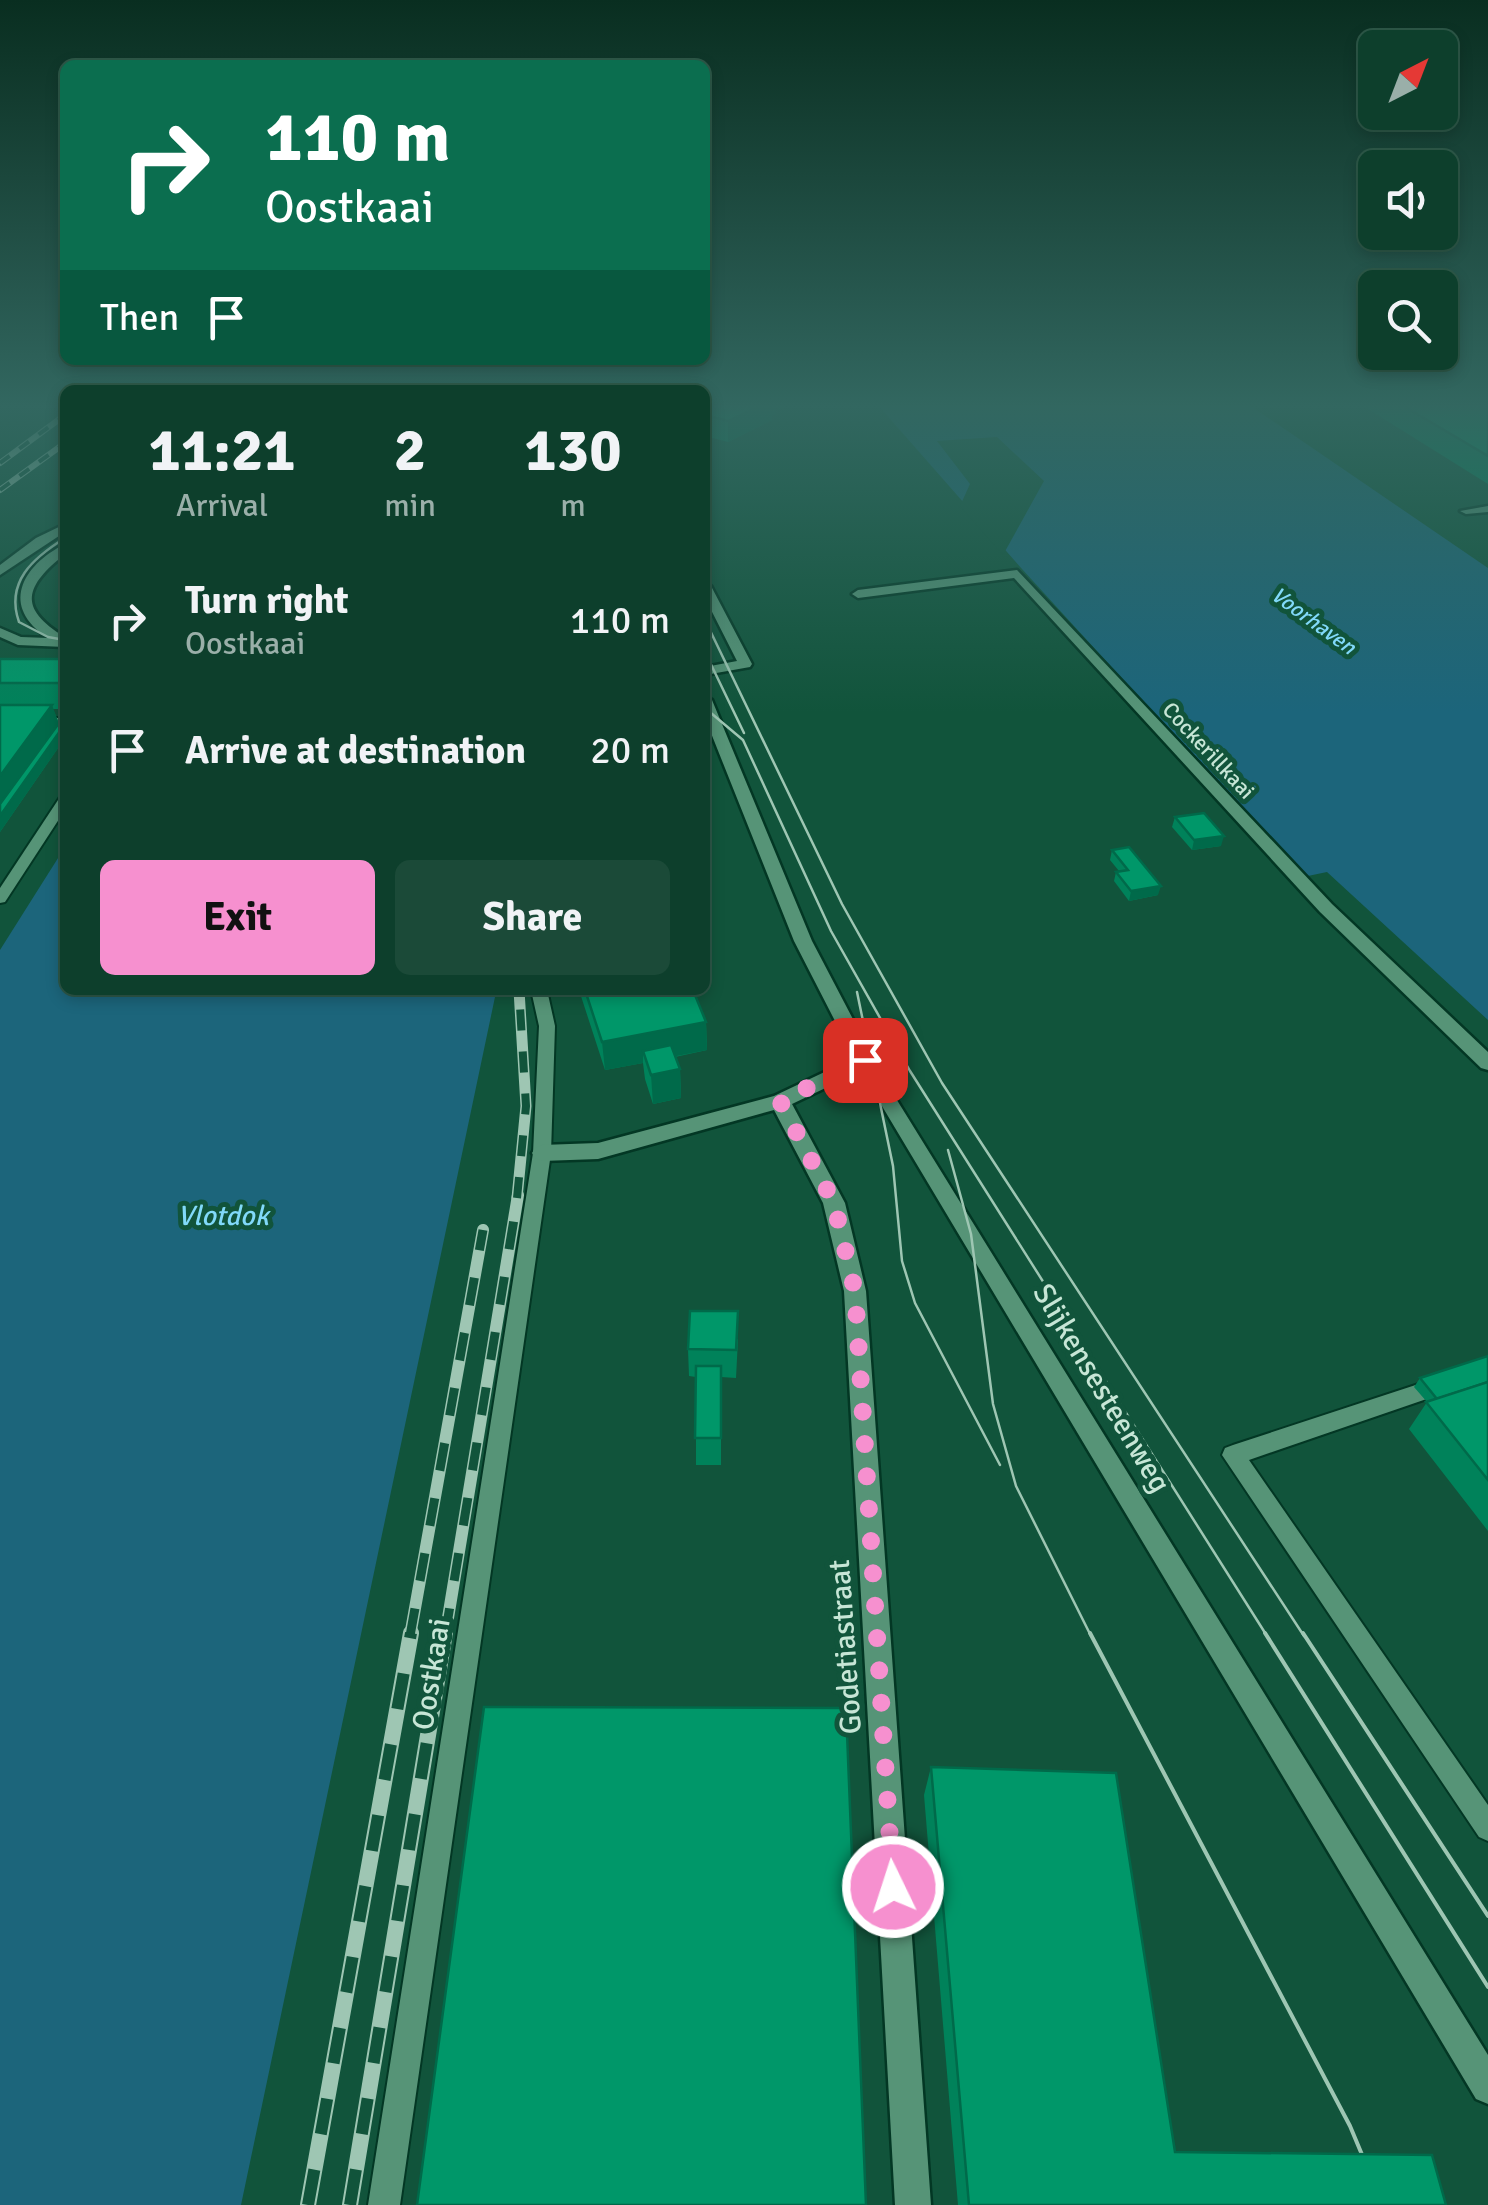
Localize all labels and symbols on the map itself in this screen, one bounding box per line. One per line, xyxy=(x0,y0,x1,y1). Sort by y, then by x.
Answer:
north arrow xyxy=(1358,30,1458,130)
water label: Voorhaven xyxy=(1266,581,1362,661)
street label: Cockerillkaai xyxy=(1157,696,1260,805)
pin xyxy=(823,1018,908,1103)
water label: Vlotdok xyxy=(177,1199,272,1233)
street label: Slijkensesteenweg xyxy=(1025,1277,1179,1499)
street label: Godetiastraat xyxy=(821,1558,870,1736)
street label: Oostkaai xyxy=(404,1616,459,1733)
position arrow xyxy=(841,1835,945,1939)

